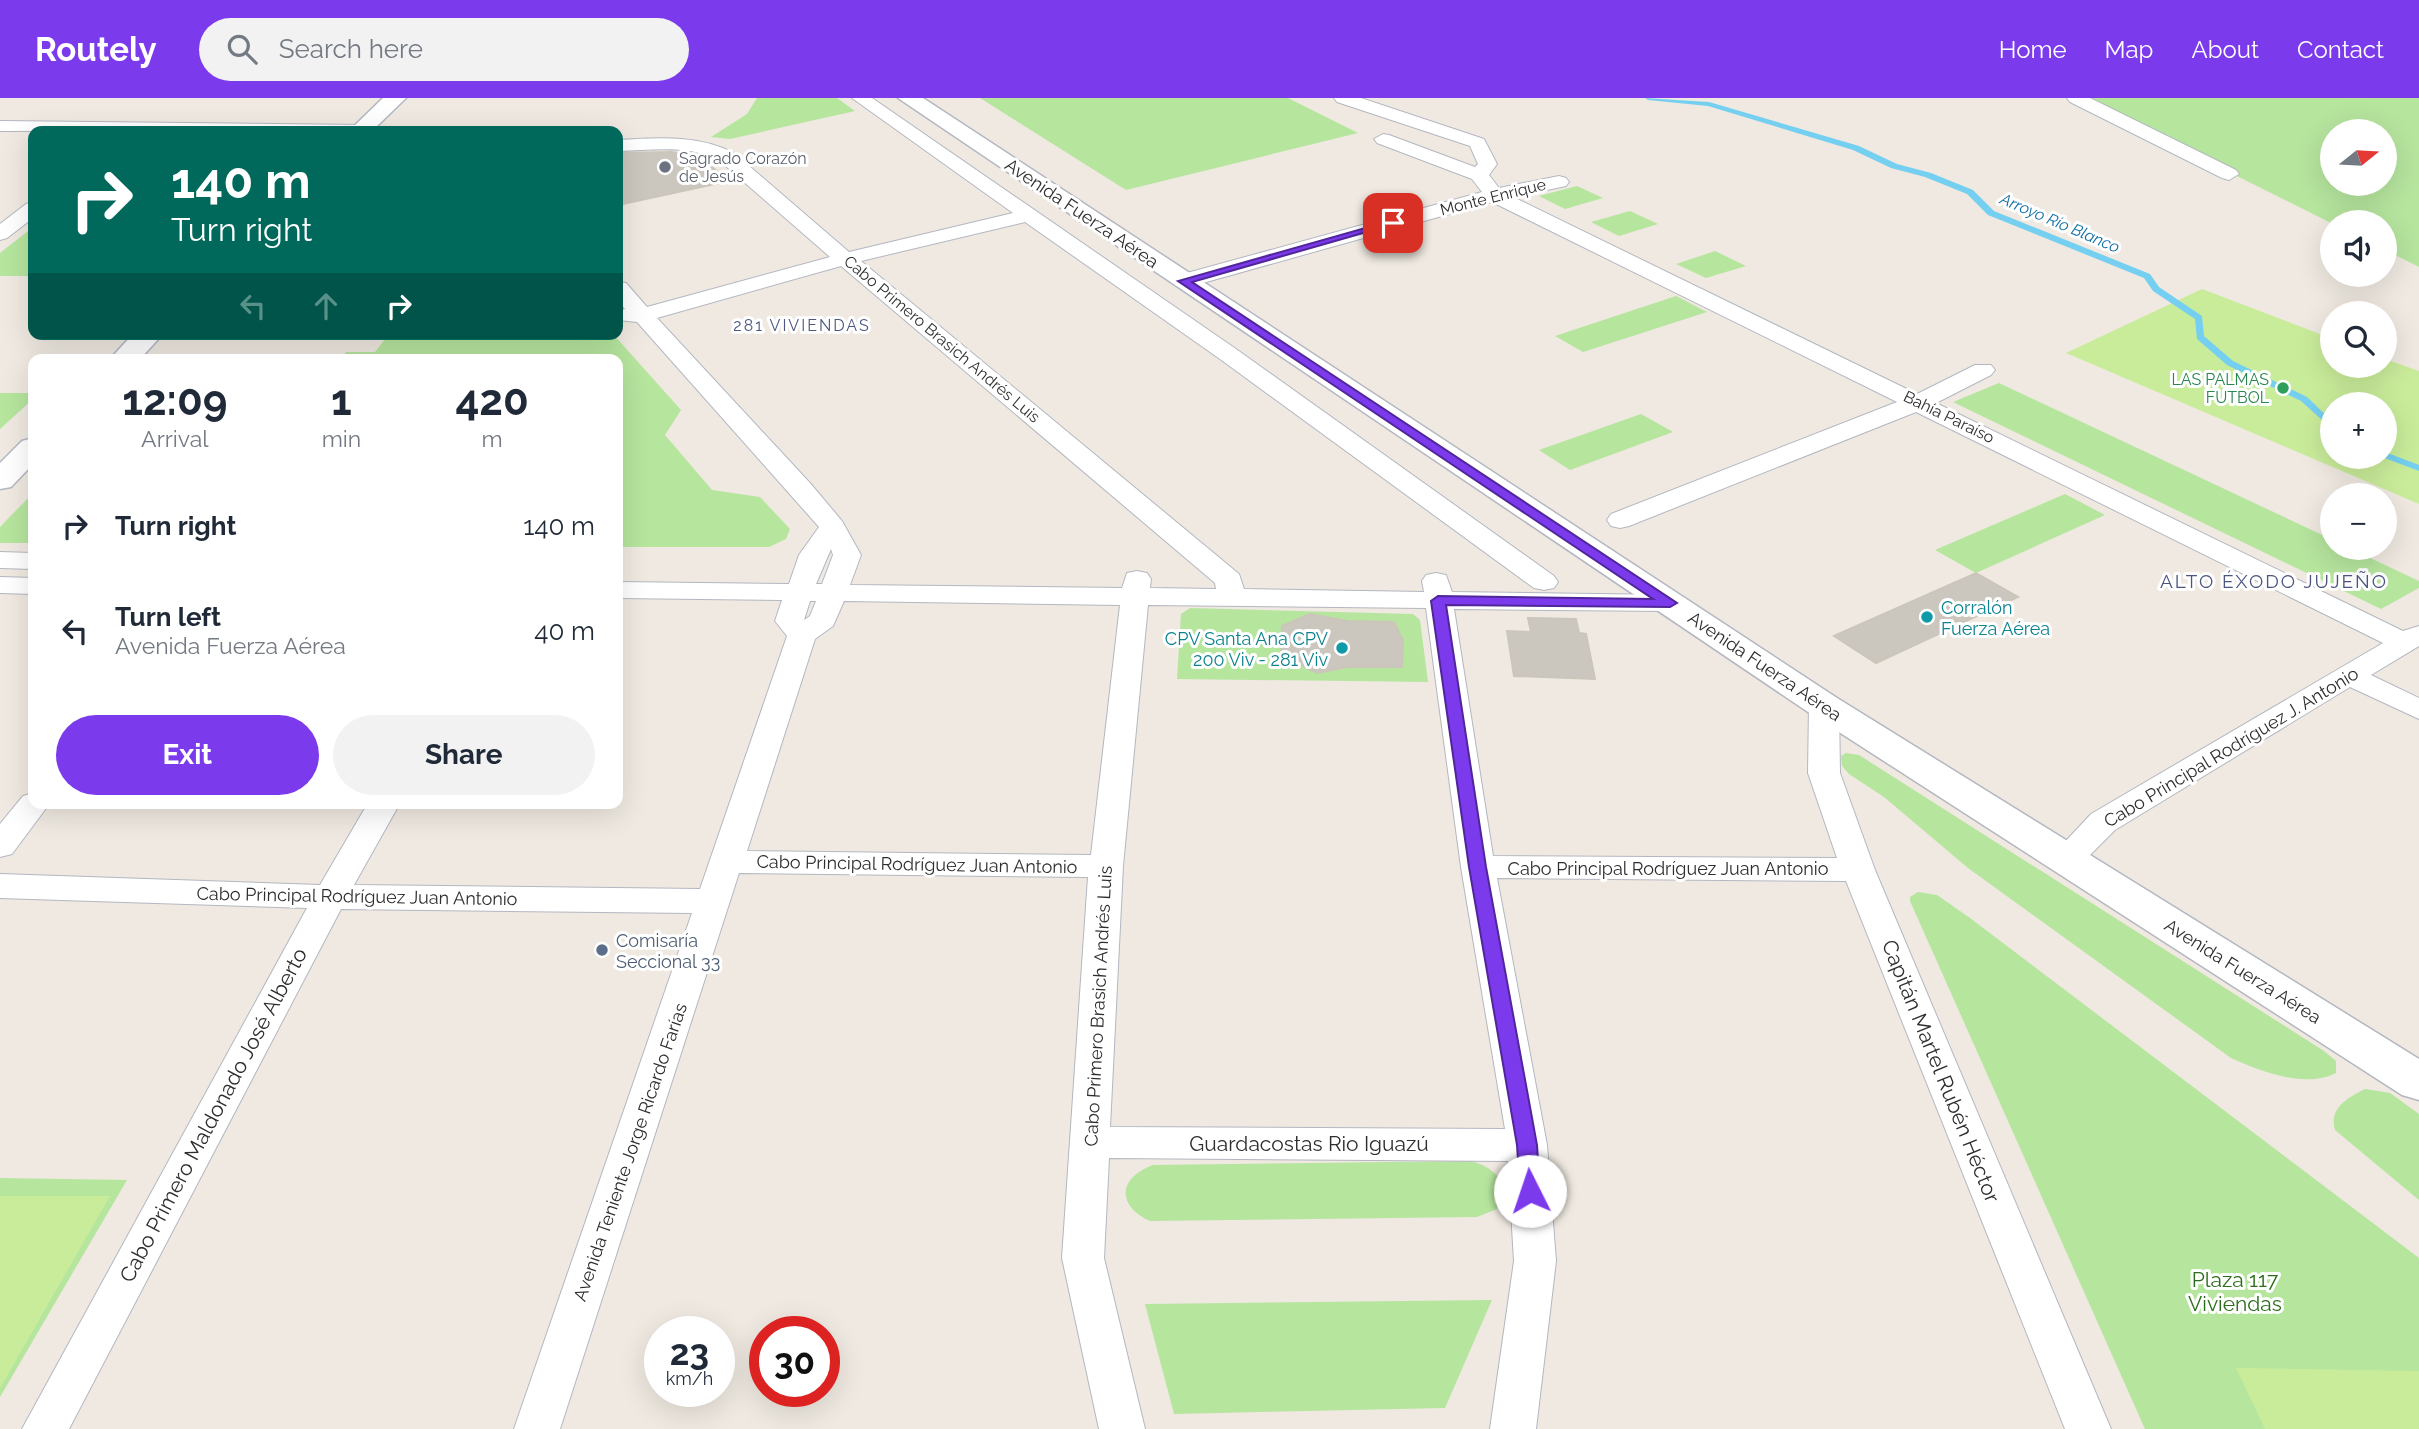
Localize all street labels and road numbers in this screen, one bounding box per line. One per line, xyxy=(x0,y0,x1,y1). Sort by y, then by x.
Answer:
street label: Avenida Fuerza Aérea xyxy=(1001,154,1163,272)
street label: Monte Enrique xyxy=(1438,175,1548,219)
street label: Cabo Primero Brasich Andrés Luis xyxy=(840,251,1044,427)
street label: Bahía Paraíso xyxy=(1901,387,1997,447)
street label: Avenida Fuerza Aérea xyxy=(1684,607,1846,725)
street label: Cabo Principal Rodríguez J. Antonio xyxy=(2100,662,2362,832)
street label: Cabo Principal Rodríguez Juan Antonio xyxy=(756,851,1078,877)
street label: Cabo Principal Rodríguez Juan Antonio xyxy=(1508,858,1829,879)
street label: Cabo Primero Brasich Andrés Luis xyxy=(1080,865,1116,1147)
street label: Cabo Principal Rodríguez Juan Antonio xyxy=(196,883,518,909)
street label: Avenida Fuerza Aérea xyxy=(2161,914,2325,1028)
street label: Capitán Martel Rubén Héctor xyxy=(1877,936,2005,1207)
street label: Cabo Primero Maldonado José Alberto xyxy=(114,944,312,1286)
street label: Avenida Teniente Jorge Ricardo Farías xyxy=(569,1000,691,1304)
street label: Guardacostas Rio Iguazú xyxy=(1189,1131,1429,1156)

